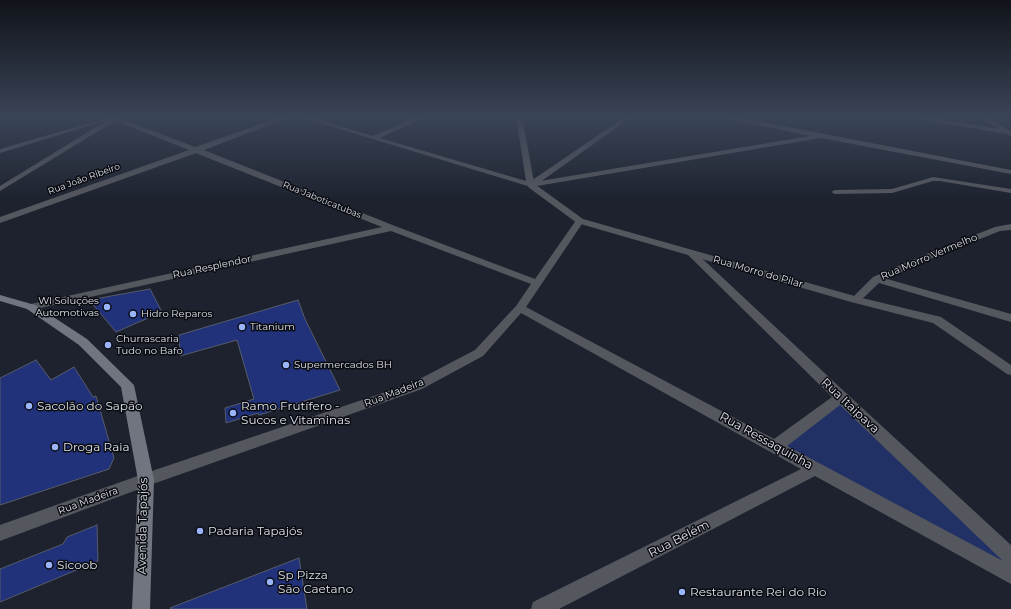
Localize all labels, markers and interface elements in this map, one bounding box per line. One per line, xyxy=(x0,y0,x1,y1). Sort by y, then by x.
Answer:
street label: Rua João Ribeiro xyxy=(47,161,121,197)
street label: Rua Jaboticatubas xyxy=(281,179,363,221)
street label: Rua Morro Vermelho xyxy=(879,231,979,283)
street label: Rua Resplendor xyxy=(172,253,252,281)
street label: Rua Morro do Pilar xyxy=(712,253,804,291)
place label: Wl Soluções Automotivas xyxy=(35,295,99,318)
marker: Wl Soluções Automotivas xyxy=(102,302,112,312)
place label: Hidro Reparos xyxy=(141,308,212,320)
marker: Hidro Reparos xyxy=(128,309,138,319)
place label: Titanium xyxy=(250,321,295,333)
marker: Titanium xyxy=(237,322,247,332)
place label: Churrascaria Tudo no Bafo xyxy=(116,333,183,356)
marker: Churrascaria Tudo no Bafo xyxy=(103,340,113,350)
place label: Supermercados BH xyxy=(294,359,392,371)
marker: Supermercados BH xyxy=(281,360,291,370)
street label: Rua Madeira xyxy=(362,376,426,410)
street label: Rua Itaipava xyxy=(818,376,882,436)
place label: Sacolão do Sapão xyxy=(37,399,143,413)
place label: Ramo Frutífero - Sucos e Vitaminas xyxy=(241,399,350,427)
marker: Sacolão do Sapão xyxy=(24,401,34,411)
marker: Ramo Frutífero - Sucos e Vitaminas xyxy=(228,408,238,418)
street label: Rua Ressaquinha xyxy=(717,409,815,473)
place label: Droga Raia xyxy=(63,440,130,454)
marker: Droga Raia xyxy=(50,442,60,452)
street label: Avenida Tapajós xyxy=(135,477,151,575)
street label: Rua Madeira xyxy=(56,485,120,517)
street label: Rua Belém xyxy=(646,517,712,561)
place label: Padaria Tapajós xyxy=(208,524,302,538)
marker: Padaria Tapajós xyxy=(195,526,205,536)
place label: Sicoob xyxy=(57,558,97,572)
marker: Sicoob xyxy=(44,560,54,570)
place label: Sp Pizza São Caetano xyxy=(278,568,353,596)
marker: Sp Pizza São Caetano xyxy=(265,577,275,587)
place label: Restaurante Rei do Rio xyxy=(690,585,827,599)
marker: Restaurante Rei do Rio xyxy=(677,587,687,597)

